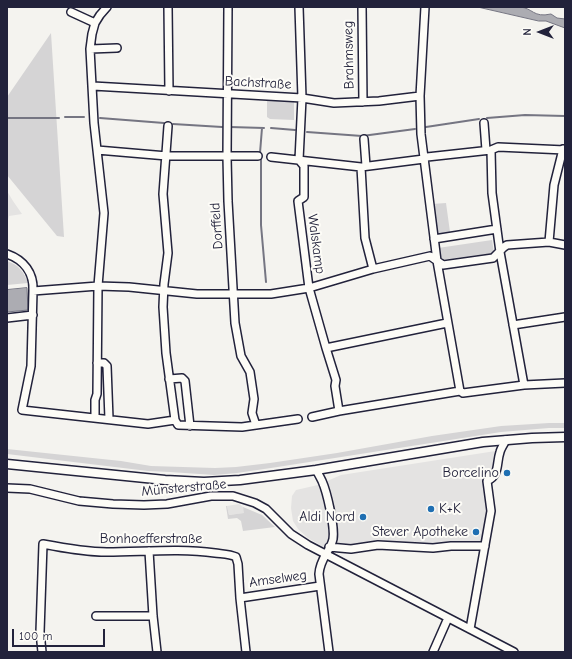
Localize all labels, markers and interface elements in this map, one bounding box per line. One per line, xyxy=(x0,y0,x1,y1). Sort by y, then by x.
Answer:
north arrow xyxy=(520,12,560,52)
street label: Brahmsweg xyxy=(340,21,358,89)
text: N xyxy=(521,28,534,36)
street label: Bachstraße xyxy=(224,73,292,93)
street label: Dorffeld xyxy=(207,202,227,250)
street label: Walskamp xyxy=(304,213,328,275)
place label: Borcelino xyxy=(443,465,499,481)
marker: Borcelino xyxy=(502,468,512,478)
street label: Münsterstraße xyxy=(141,476,227,500)
place label: K+K xyxy=(439,501,461,517)
marker: K+K xyxy=(426,504,436,514)
place label: Aldi Nord xyxy=(299,509,355,525)
marker: Aldi Nord xyxy=(358,512,368,522)
place label: Stever Apotheke xyxy=(372,524,468,540)
marker: Stever Apotheke xyxy=(471,527,481,537)
street label: Bonhoefferstraße xyxy=(100,531,202,547)
street label: Amselweg xyxy=(248,567,308,591)
scale bar xyxy=(14,621,107,647)
text: 100 m xyxy=(19,629,52,643)

